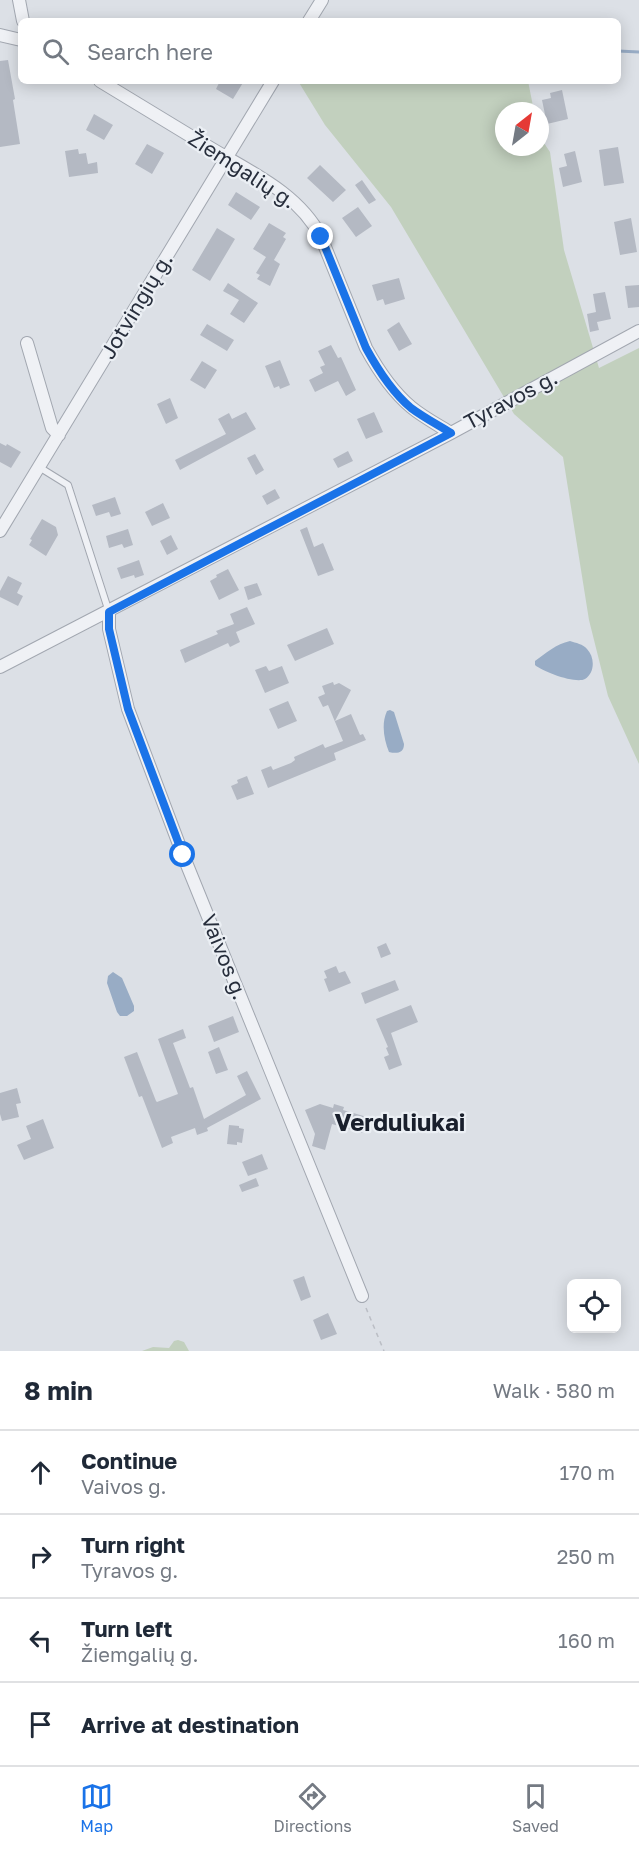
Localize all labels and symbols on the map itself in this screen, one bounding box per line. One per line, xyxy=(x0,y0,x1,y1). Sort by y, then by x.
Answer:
north arrow xyxy=(495,102,549,156)
street label: Žiemgalių g. xyxy=(184,125,301,214)
route end xyxy=(307,223,333,249)
street label: Jotvingių g. xyxy=(94,248,178,363)
street label: Tyravos g. xyxy=(459,364,562,435)
route start xyxy=(169,841,195,867)
street label: Vaivos g. xyxy=(196,910,254,1003)
district label: Verduliukai xyxy=(335,1107,465,1136)

